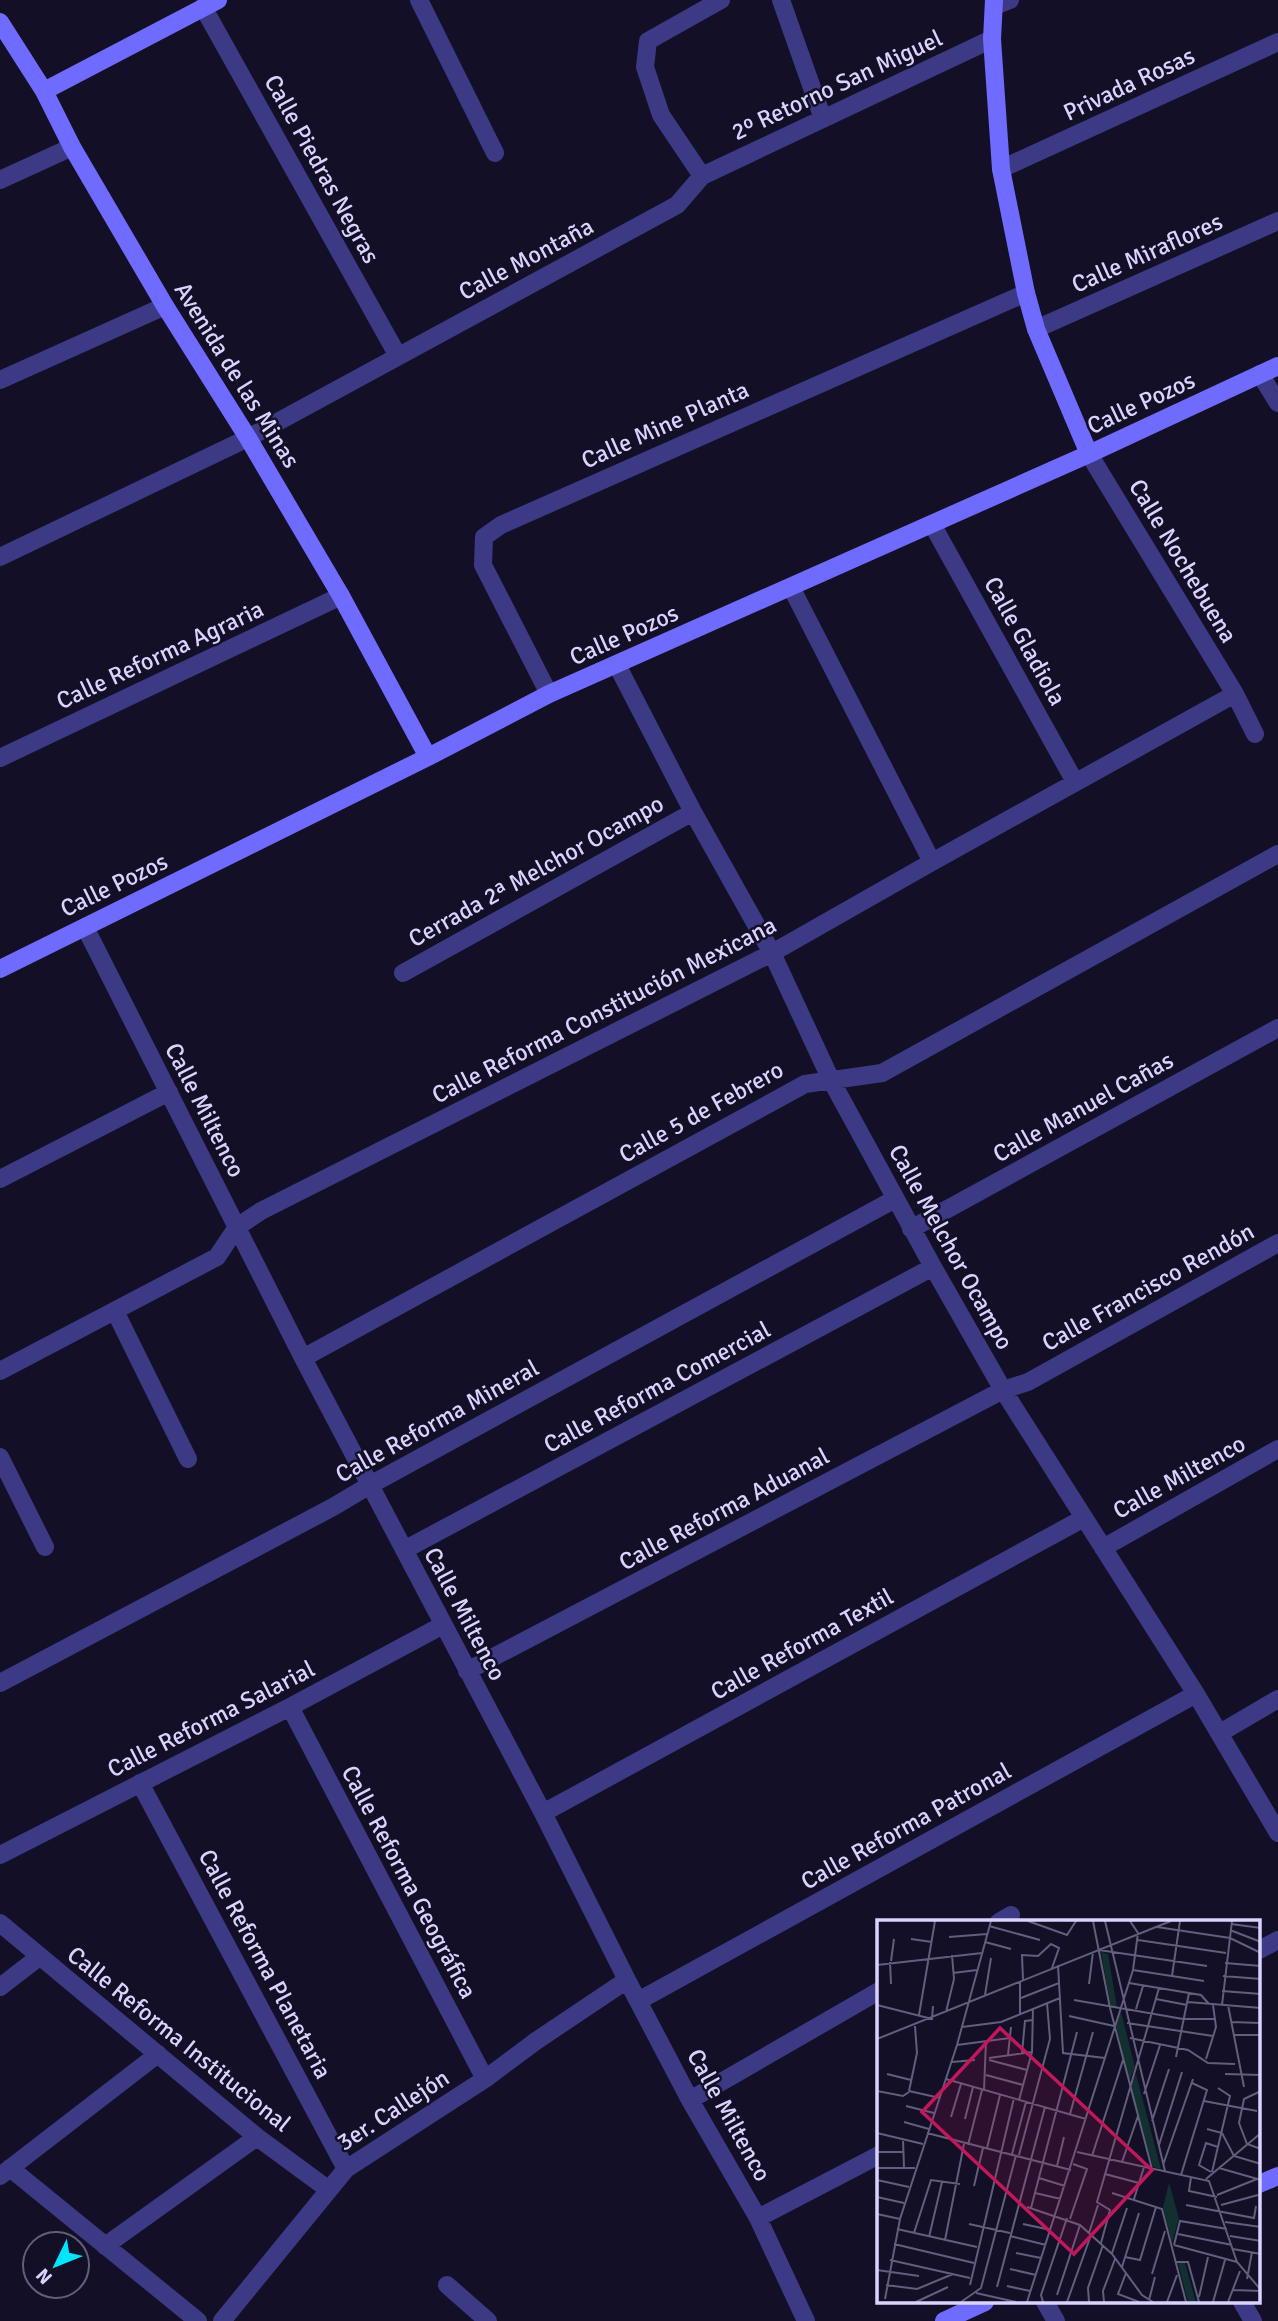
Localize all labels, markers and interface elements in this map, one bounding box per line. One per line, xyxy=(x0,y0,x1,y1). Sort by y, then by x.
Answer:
street label: 2º Retorno San Miguel xyxy=(727,23,947,147)
street label: Privada Rosas xyxy=(1058,40,1200,128)
street label: Calle Piedras Negras xyxy=(258,69,386,269)
street label: Calle Miraflores xyxy=(1067,206,1227,300)
street label: Calle Montaña xyxy=(454,211,598,307)
street label: Avenida de las Minas xyxy=(168,277,306,473)
street label: Calle Pozos xyxy=(1082,365,1200,441)
street label: Calle Mine Planta xyxy=(577,375,753,475)
street label: Calle Nochebuena xyxy=(1122,474,1244,648)
street label: Calle Gladiola xyxy=(977,571,1073,711)
street label: Calle Reforma Agraria xyxy=(52,594,268,716)
street label: Calle Pozos xyxy=(565,598,683,672)
street label: Cerrada 2ª Melchor Ocampo xyxy=(403,788,669,954)
street label: Calle Pozos xyxy=(55,846,173,924)
street label: Calle Reforma Constitución Mexicana xyxy=(427,910,781,1110)
street label: Calle Miltenco xyxy=(158,1038,252,1182)
street label: Calle Manuel Cañas xyxy=(988,1045,1178,1169)
street label: Calle 5 de Febrero xyxy=(614,1054,788,1170)
street label: Calle Melchor Ocampo xyxy=(882,1139,1020,1355)
street label: Calle Francisco Rendón xyxy=(1037,1216,1259,1358)
street label: Calle Reforma Comercial xyxy=(538,1314,776,1460)
street label: Calle Reforma Mineral xyxy=(330,1353,544,1489)
street label: Calle Miltenco xyxy=(1108,1428,1250,1526)
street label: Calle Reforma Aduanal xyxy=(614,1441,834,1577)
street label: Calle Miltenco xyxy=(417,1542,513,1686)
street label: Calle Reforma Textil xyxy=(705,1581,899,1707)
street label: Calle Reforma Salarial xyxy=(102,1654,320,1784)
street label: Calle Reforma Patronal xyxy=(796,1756,1016,1896)
street label: Calle Reforma Geográfica xyxy=(335,1760,483,2004)
street label: Calle Reforma Planetaria xyxy=(192,1844,338,2084)
inset map xyxy=(877,1920,1260,2304)
street label: Calle Reforma Institucional xyxy=(61,1940,297,2138)
street label: Calle Miltenco xyxy=(680,2044,778,2186)
street label: 3er. Callejón xyxy=(331,2063,455,2157)
north arrow xyxy=(21,2230,91,2300)
text: N xyxy=(31,2263,58,2289)

